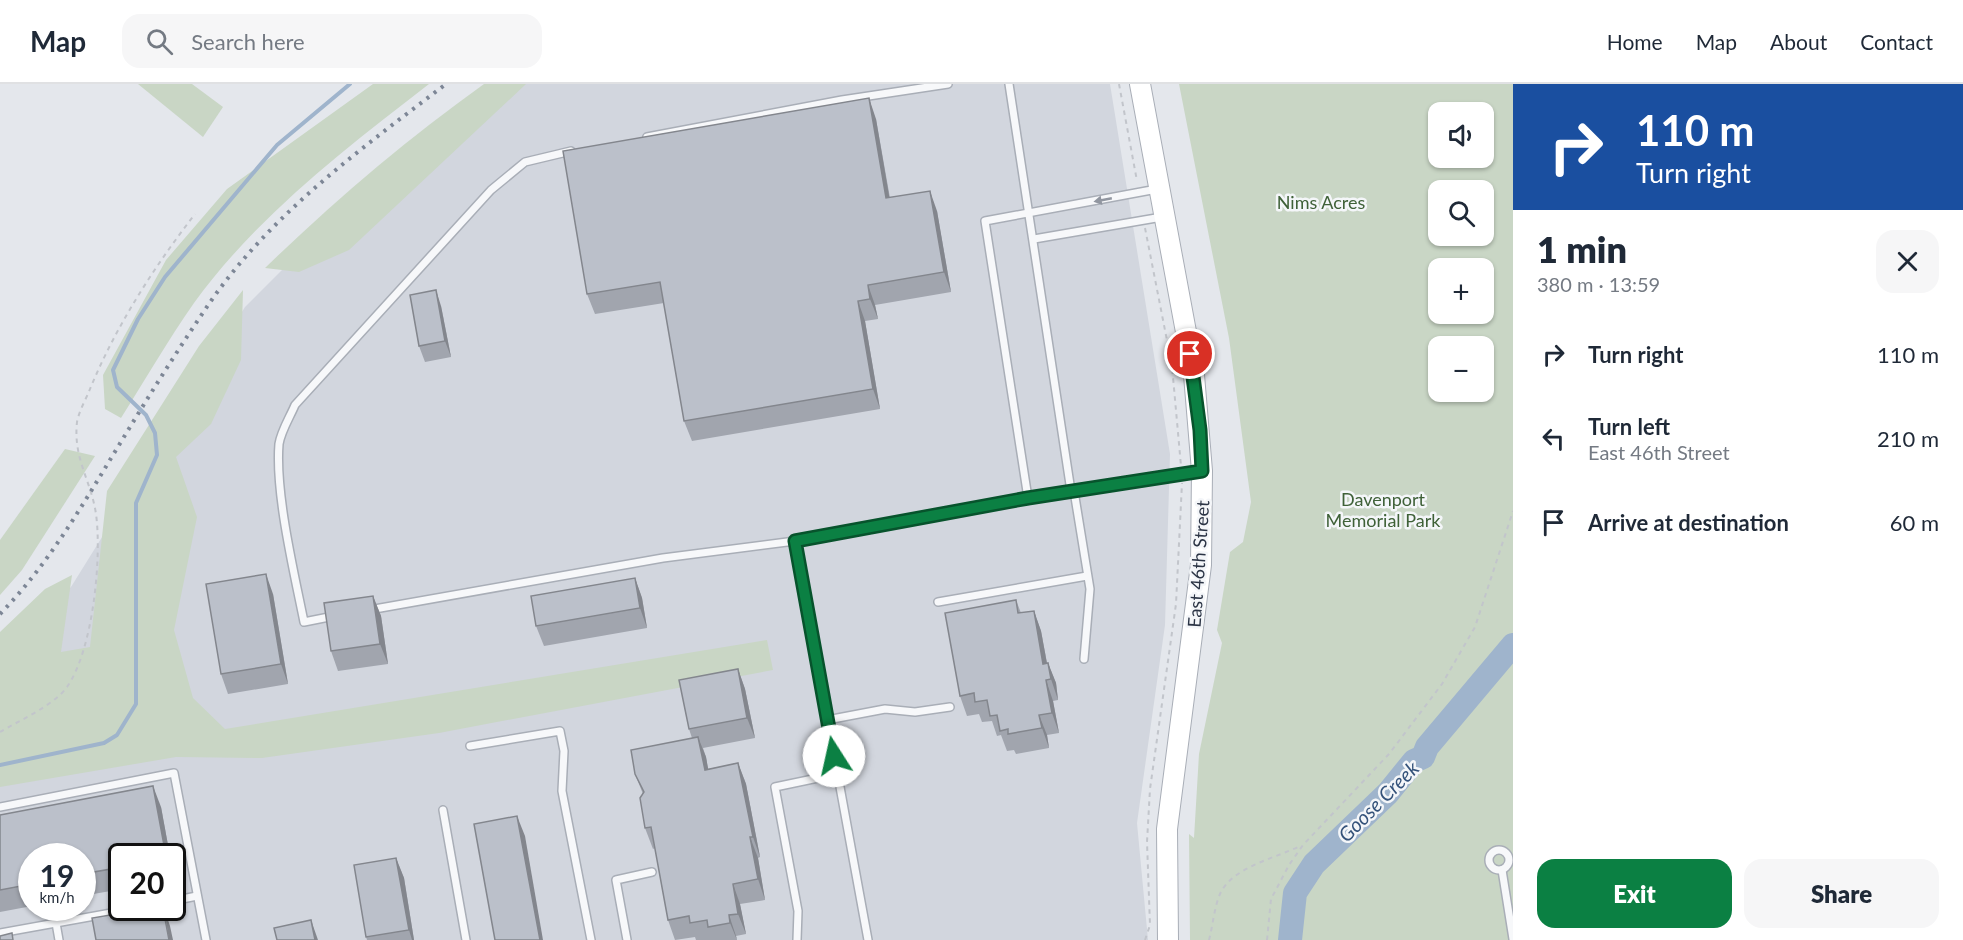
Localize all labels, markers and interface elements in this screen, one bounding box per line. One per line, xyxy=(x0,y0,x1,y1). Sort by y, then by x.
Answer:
search box xyxy=(122,14,542,68)
text: Map xyxy=(30,24,86,58)
icon: search xyxy=(143,25,176,58)
text: Search here xyxy=(191,28,305,55)
text: Home xyxy=(1607,29,1663,54)
text: Map xyxy=(1696,29,1737,54)
text: About xyxy=(1770,29,1827,54)
text: Contact xyxy=(1860,29,1933,54)
map controls xyxy=(1428,102,1494,402)
button: sound xyxy=(1428,102,1494,168)
text: 110 m xyxy=(1636,105,1754,155)
icon: right xyxy=(1537,108,1615,186)
text: Turn right xyxy=(1636,156,1751,189)
button: search xyxy=(1428,180,1494,246)
park label: Nims Acres xyxy=(1277,191,1365,213)
one-way arrow xyxy=(1093,196,1112,205)
text: 1 min xyxy=(1537,227,1627,271)
button: close xyxy=(1876,230,1939,293)
button: + xyxy=(1428,258,1494,324)
text: 380 m · 13:59 xyxy=(1537,272,1660,296)
pin xyxy=(1164,328,1215,379)
button: − xyxy=(1428,336,1494,402)
icon: arrive xyxy=(1173,337,1206,370)
icon: right xyxy=(1537,338,1570,371)
text: Turn right xyxy=(1588,341,1683,368)
text: 110 m xyxy=(1877,341,1939,368)
text: Turn left xyxy=(1588,413,1670,440)
icon: left xyxy=(1537,422,1570,455)
text: 210 m xyxy=(1877,425,1939,452)
text: East 46th Street xyxy=(1588,440,1730,464)
park label: Davenport Memorial Park xyxy=(1326,488,1441,531)
street label: East 46th Street xyxy=(1183,499,1213,628)
icon: arrive xyxy=(1537,506,1570,539)
text: Arrive at destination xyxy=(1588,509,1789,536)
text: 60 m xyxy=(1890,509,1939,536)
position arrow xyxy=(802,724,866,788)
water label: Goose Creek xyxy=(1333,755,1424,846)
speed limit sign: 20 xyxy=(108,843,186,921)
text: 19 xyxy=(40,857,74,893)
button: Exit xyxy=(1537,859,1732,928)
button: Share xyxy=(1744,859,1939,928)
text: km/h xyxy=(39,888,75,906)

